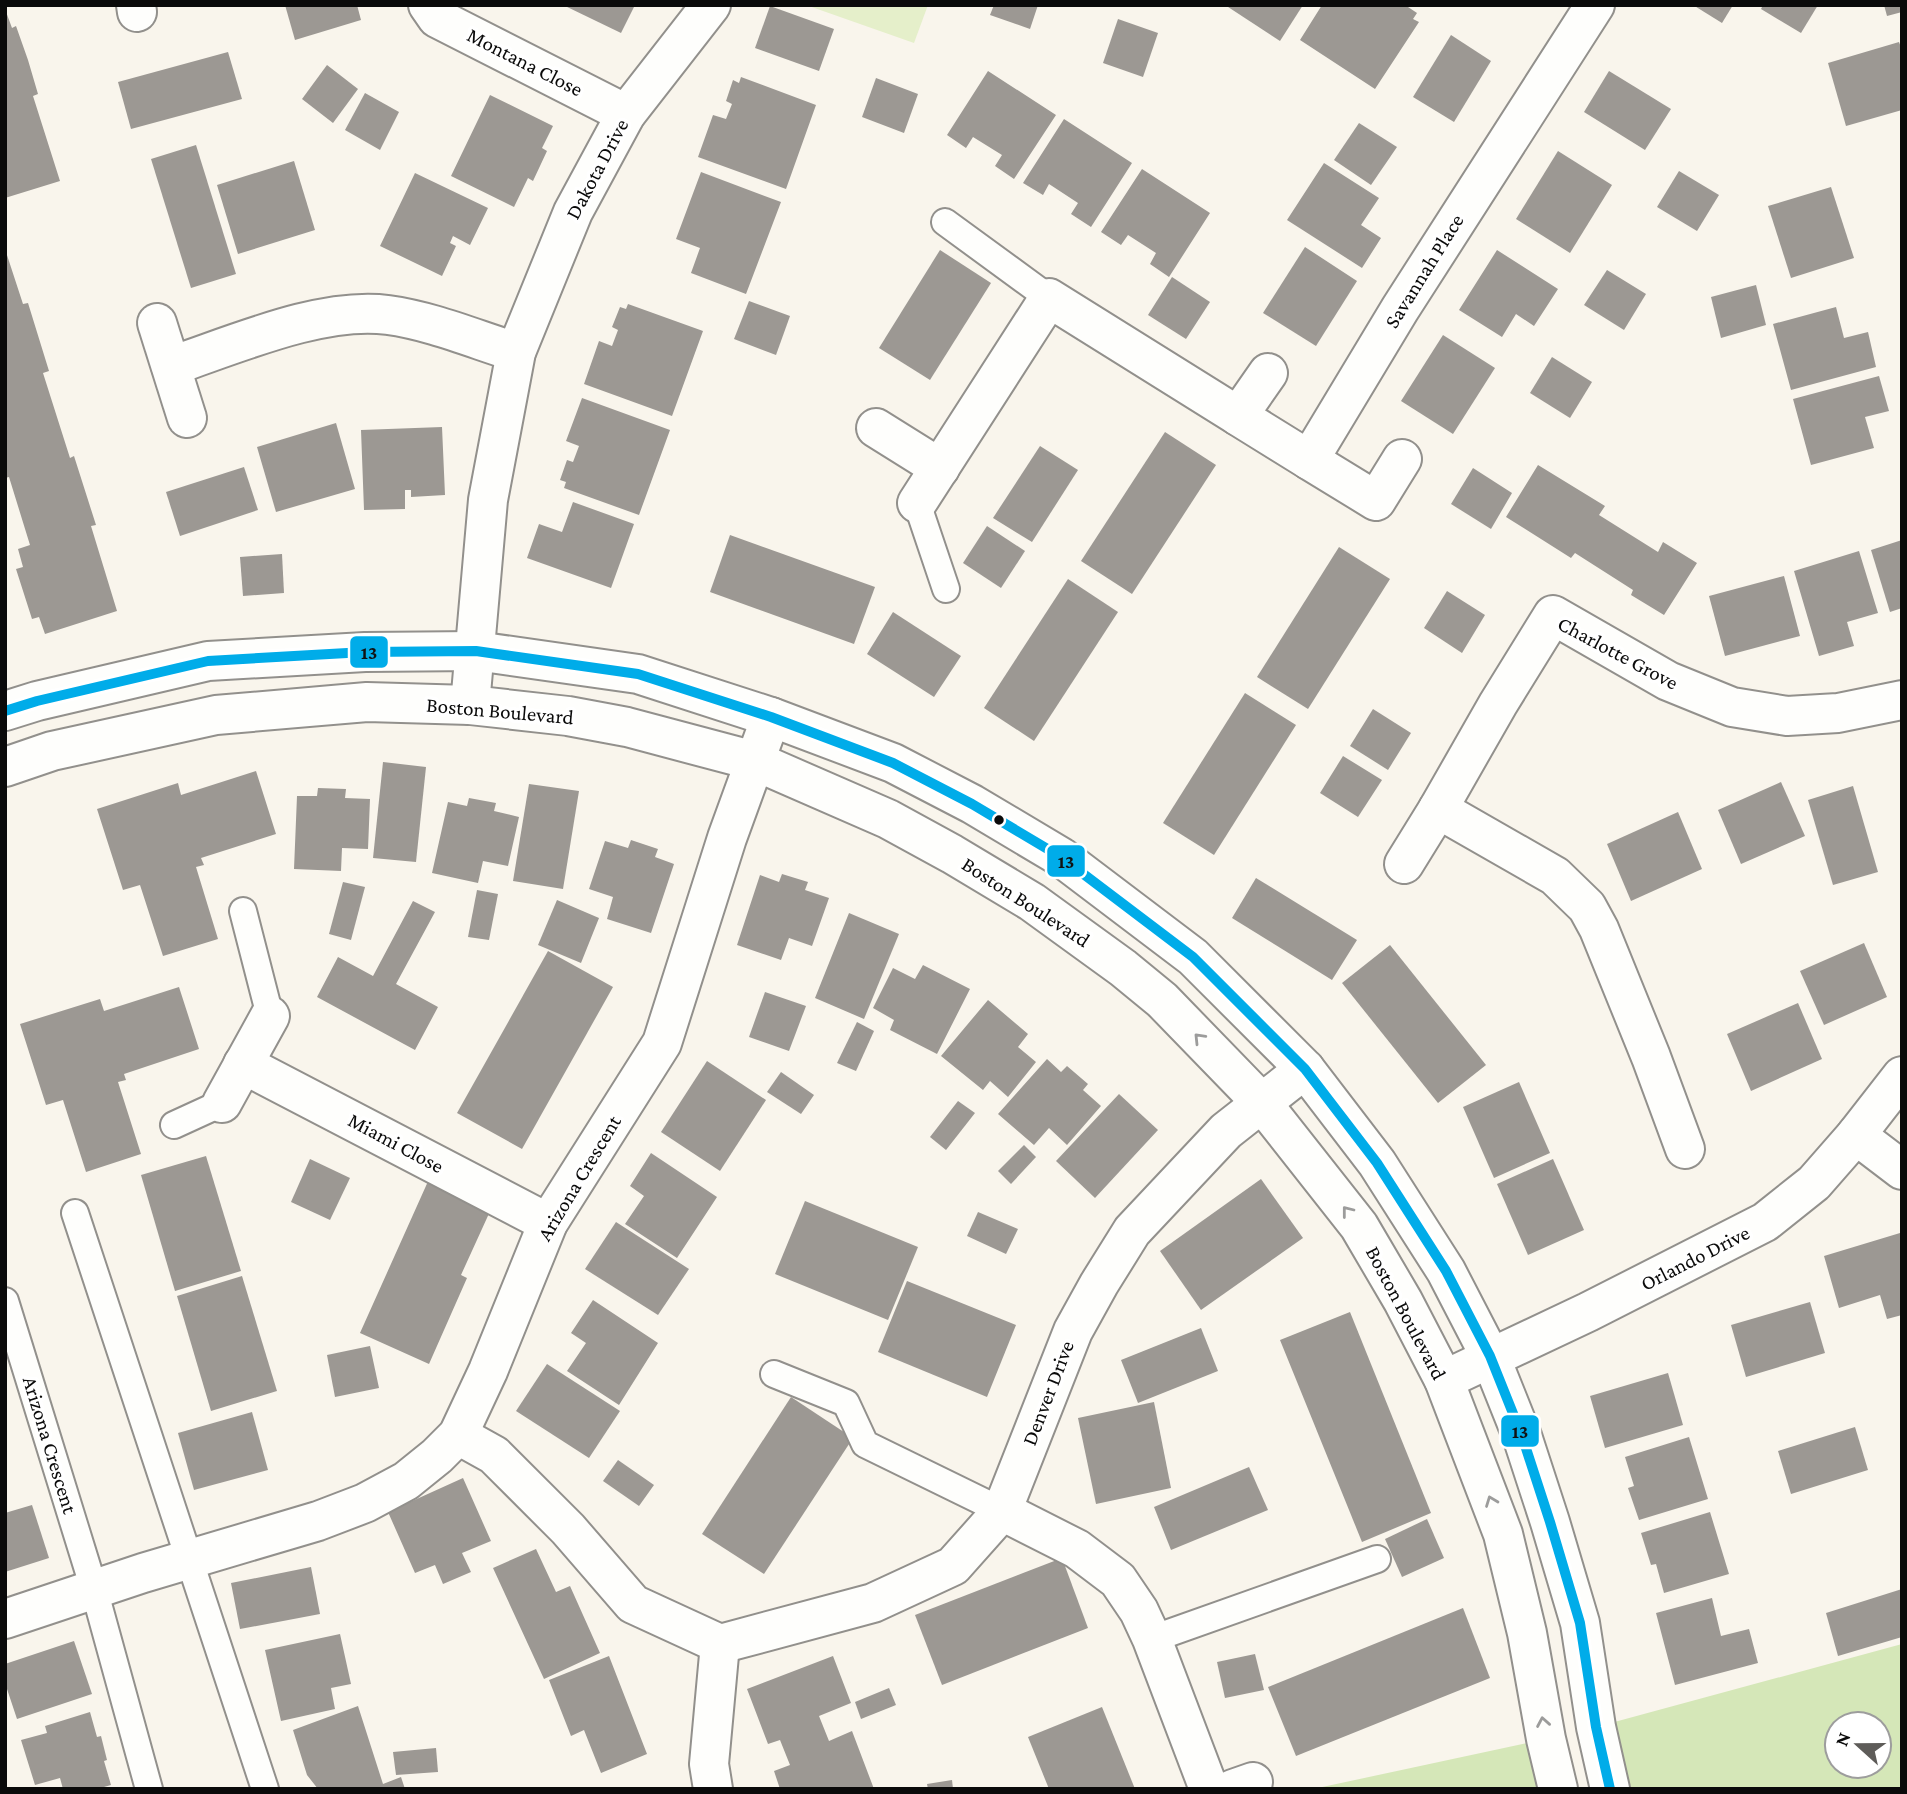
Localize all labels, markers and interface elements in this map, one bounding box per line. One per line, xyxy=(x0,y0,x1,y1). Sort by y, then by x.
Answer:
street label: Montana Close xyxy=(463,23,587,101)
street label: Dakota Drive xyxy=(561,115,633,223)
street label: Savannah Place xyxy=(1379,210,1469,332)
street label: Charlotte Grove xyxy=(1554,611,1682,695)
line badge: 13 xyxy=(349,635,389,669)
text: 13 xyxy=(361,642,377,663)
street label: Boston Boulevard xyxy=(425,693,575,729)
unlabelled marker xyxy=(992,813,1006,827)
line badge: 13 xyxy=(1046,844,1086,878)
text: 13 xyxy=(1058,851,1074,872)
street label: Boston Boulevard xyxy=(958,852,1094,952)
one-way arrow xyxy=(1195,1033,1208,1046)
street label: Miami Close xyxy=(344,1108,448,1178)
street label: Arizona Crescent xyxy=(532,1110,626,1245)
one-way arrow xyxy=(1343,1206,1355,1219)
street label: Orlando Drive xyxy=(1637,1220,1753,1296)
street label: Boston Boulevard xyxy=(1361,1242,1451,1384)
street label: Denver Drive xyxy=(1017,1337,1079,1449)
street label: Arizona Crescent xyxy=(18,1374,83,1517)
line badge: 13 xyxy=(1500,1414,1540,1448)
text: 13 xyxy=(1512,1421,1528,1442)
one-way arrow xyxy=(1485,1496,1499,1508)
north arrow xyxy=(1823,1710,1893,1780)
one-way arrow xyxy=(1536,1716,1551,1728)
text: N xyxy=(1830,1729,1855,1749)

